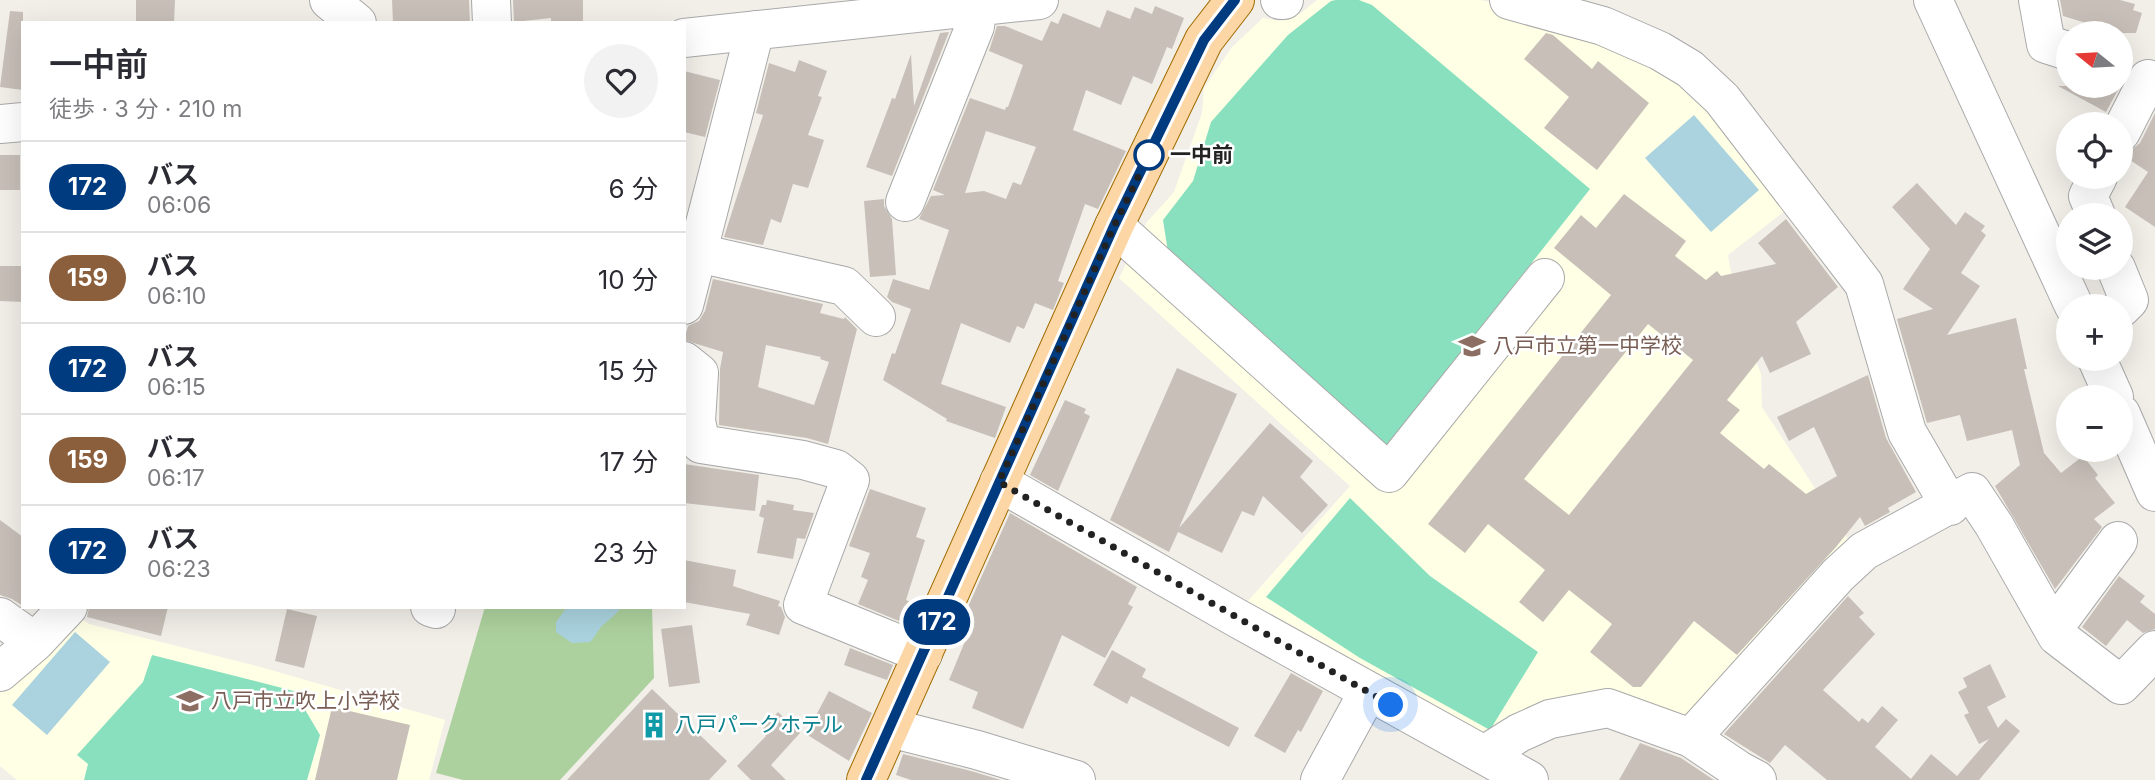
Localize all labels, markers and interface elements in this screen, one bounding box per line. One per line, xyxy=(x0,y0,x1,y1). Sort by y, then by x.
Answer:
north arrow xyxy=(2056,21,2133,98)
map controls xyxy=(2056,21,2133,462)
text: 一中前 xyxy=(49,44,148,84)
button: heart xyxy=(584,44,658,118)
text: 徒歩 · 3 分 · 210 m xyxy=(49,95,242,123)
button: locate xyxy=(2056,112,2133,189)
marker: 一中前 xyxy=(1134,140,1164,170)
place label: 一中前 xyxy=(1170,142,1233,167)
text: バス xyxy=(147,159,199,190)
text: 172 xyxy=(68,172,107,201)
text: 6 分 xyxy=(609,173,658,204)
text: 06:06 xyxy=(147,191,211,219)
button: layers xyxy=(2056,203,2133,280)
text: バス xyxy=(147,250,199,281)
text: 159 xyxy=(67,263,108,292)
text: 10 分 xyxy=(598,264,658,295)
text: 06:10 xyxy=(147,282,206,310)
button: + xyxy=(2056,294,2133,371)
school or university icon: 八戸市立第一中学校 xyxy=(1457,331,1487,361)
place label: 八戸市立第一中学校 xyxy=(1493,333,1682,358)
text: バス xyxy=(147,341,199,372)
text: 172 xyxy=(68,354,107,383)
text: 15 分 xyxy=(598,355,658,386)
text: 06:15 xyxy=(147,373,206,401)
button: − xyxy=(2056,385,2133,462)
text: バス xyxy=(147,432,199,463)
text: 159 xyxy=(67,445,108,474)
text: 17 分 xyxy=(599,446,658,477)
text: 06:17 xyxy=(147,464,205,492)
text: バス xyxy=(147,523,199,554)
text: 172 xyxy=(68,536,107,565)
text: 23 分 xyxy=(593,537,658,568)
text: 06:23 xyxy=(147,555,211,583)
line badge: 172 xyxy=(897,599,977,645)
text: 172 xyxy=(917,607,957,636)
school or university icon: 八戸市立吹上小学校 xyxy=(175,686,205,716)
your location xyxy=(1373,687,1408,722)
place label: 八戸市立吹上小学校 xyxy=(211,688,400,713)
building icon: 八戸パークホテル xyxy=(639,710,669,740)
place label: 八戸パークホテル xyxy=(675,712,843,737)

